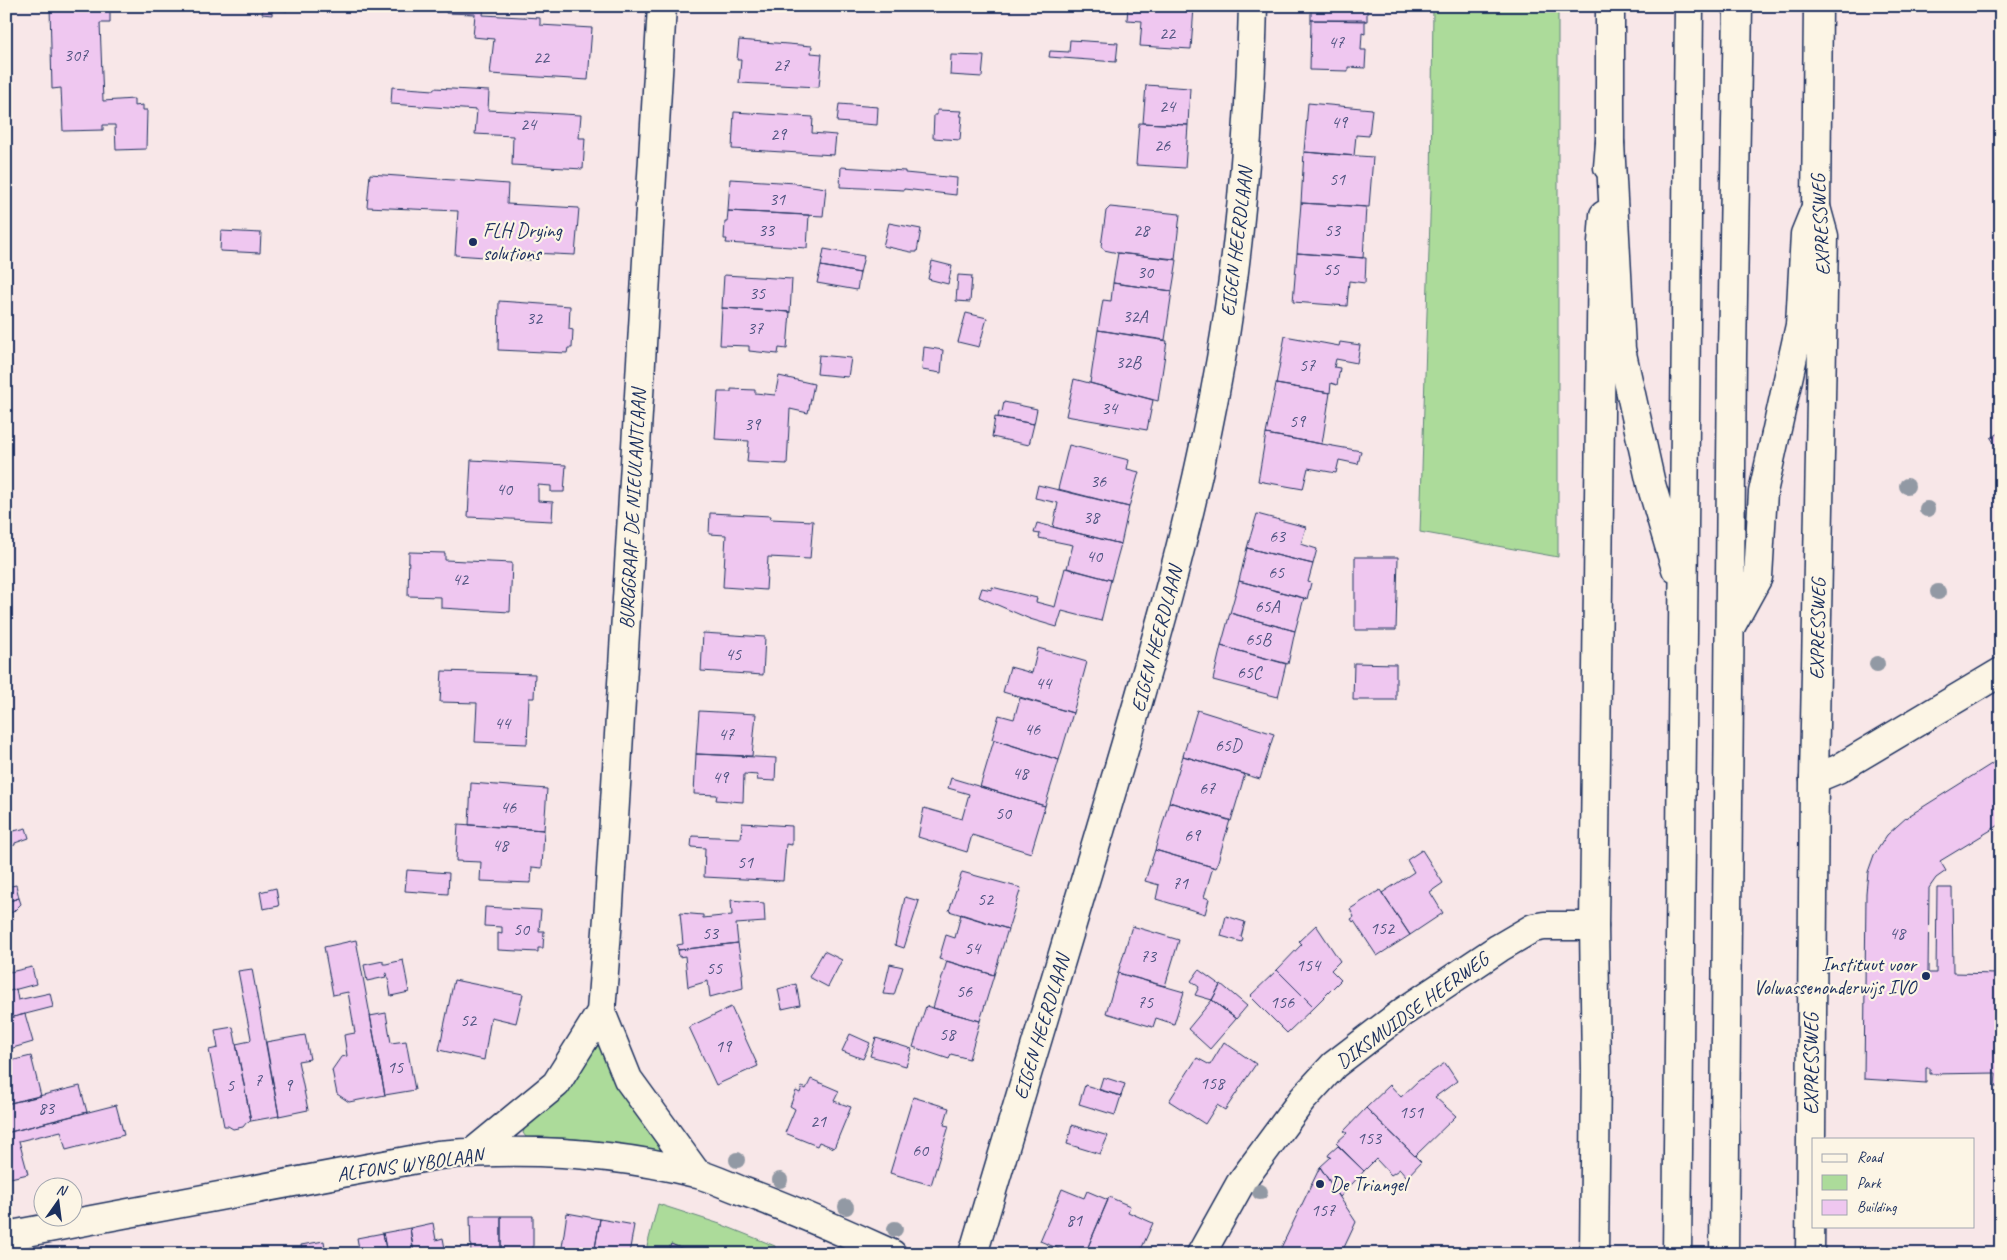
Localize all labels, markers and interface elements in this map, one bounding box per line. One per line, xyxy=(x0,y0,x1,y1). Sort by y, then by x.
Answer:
house number: 22 xyxy=(1159,22,1177,44)
house number: 47 xyxy=(1328,31,1345,53)
house number: 307 xyxy=(64,44,89,66)
house number: 22 xyxy=(533,46,551,68)
house number: 27 xyxy=(773,54,790,76)
house number: 24 xyxy=(1159,95,1177,117)
house number: 49 xyxy=(1331,111,1349,133)
house number: 24 xyxy=(520,113,538,135)
house number: 29 xyxy=(770,123,788,145)
house number: 26 xyxy=(1154,134,1171,156)
street label: EIGEN HEERDLAAN xyxy=(1215,163,1258,318)
house number: 51 xyxy=(1329,168,1346,190)
street label: EXPRESSWEG xyxy=(1805,171,1836,276)
house number: 31 xyxy=(769,188,786,210)
place label: FLH Drying solutions xyxy=(483,218,563,266)
house number: 33 xyxy=(758,219,776,241)
house number: 28 xyxy=(1133,219,1151,241)
house number: 53 xyxy=(1324,219,1342,241)
marker: FLH Drying solutions xyxy=(467,236,479,248)
house number: 55 xyxy=(1323,258,1340,280)
house number: 30 xyxy=(1137,261,1155,283)
house number: 35 xyxy=(749,282,766,304)
house number: 32A xyxy=(1122,305,1149,327)
house number: 32 xyxy=(526,307,544,329)
house number: 37 xyxy=(747,317,764,339)
house number: 32B xyxy=(1115,351,1142,373)
house number: 57 xyxy=(1299,354,1316,376)
street label: BURGGRAAF DE NIEULANTLAAN xyxy=(614,385,651,630)
house number: 34 xyxy=(1101,397,1119,419)
house number: 59 xyxy=(1289,410,1307,432)
house number: 39 xyxy=(744,413,762,435)
house number: 36 xyxy=(1090,470,1107,492)
house number: 40 xyxy=(496,478,514,500)
house number: 38 xyxy=(1083,506,1101,528)
house number: 63 xyxy=(1269,525,1287,547)
house number: 40 xyxy=(1086,545,1104,567)
street label: EIGEN HEERDLAAN xyxy=(1125,561,1189,715)
house number: 65 xyxy=(1268,561,1285,583)
house number: 42 xyxy=(452,568,470,590)
street label: EXPRESSWEG xyxy=(1804,576,1831,680)
house number: 65A xyxy=(1254,595,1281,617)
house number: 65B xyxy=(1245,628,1272,650)
house number: 45 xyxy=(725,643,742,665)
house number: 65C xyxy=(1237,661,1264,683)
house number: 44 xyxy=(1035,672,1053,694)
house number: 44 xyxy=(494,712,512,734)
house number: 46 xyxy=(1024,718,1041,740)
house number: 47 xyxy=(718,723,735,745)
house number: 65D xyxy=(1215,734,1243,756)
house number: 48 xyxy=(1012,762,1030,784)
house number: 49 xyxy=(712,766,730,788)
house number: 67 xyxy=(1199,777,1216,799)
house number: 46 xyxy=(500,796,517,818)
house number: 50 xyxy=(995,802,1013,824)
house number: 69 xyxy=(1184,824,1202,846)
house number: 48 xyxy=(492,834,510,856)
house number: 51 xyxy=(737,851,754,873)
house number: 71 xyxy=(1172,872,1189,894)
house number: 52 xyxy=(977,888,995,910)
house number: 152 xyxy=(1370,917,1396,939)
house number: 50 xyxy=(513,918,531,940)
house number: 53 xyxy=(702,922,720,944)
house number: 48 xyxy=(1889,922,1907,944)
house number: 54 xyxy=(964,937,982,959)
house number: 73 xyxy=(1140,945,1158,967)
street label: DIKSMUIDSE HEERWEG xyxy=(1331,945,1495,1074)
street label: EIGEN HEERDLAAN xyxy=(1008,949,1076,1102)
place label: Instituut voor Volwassenonderwijs IVO xyxy=(1754,952,1918,1000)
house number: 154 xyxy=(1296,954,1322,976)
house number: 55 xyxy=(706,957,723,979)
marker: Instituut voor Volwassenonderwijs IVO xyxy=(1920,970,1932,982)
house number: 56 xyxy=(956,980,973,1002)
house number: 75 xyxy=(1137,991,1154,1013)
house number: 156 xyxy=(1270,991,1295,1013)
house number: 52 xyxy=(460,1009,478,1031)
street label: EXPRESSWEG xyxy=(1799,1011,1824,1115)
house number: 58 xyxy=(939,1023,957,1045)
house number: 19 xyxy=(715,1035,733,1057)
house number: 15 xyxy=(387,1056,404,1078)
house number: 7 xyxy=(254,1069,263,1091)
house number: 158 xyxy=(1200,1072,1226,1094)
house number: 5 xyxy=(226,1074,235,1096)
house number: 9 xyxy=(284,1074,294,1096)
house number: 83 xyxy=(38,1097,56,1119)
house number: 151 xyxy=(1399,1101,1424,1123)
house number: 21 xyxy=(810,1110,827,1132)
house number: 153 xyxy=(1357,1127,1383,1149)
legend xyxy=(1812,1138,1974,1228)
house number: 60 xyxy=(912,1139,930,1161)
street label: ALFONS WYBOLAAN xyxy=(335,1142,487,1187)
text: Road xyxy=(1857,1148,1884,1167)
place label: De Triangel xyxy=(1330,1172,1410,1197)
text: Park xyxy=(1857,1174,1882,1193)
north arrow xyxy=(32,1178,82,1228)
marker: De Triangel xyxy=(1314,1178,1326,1190)
text: N xyxy=(55,1181,70,1200)
text: Building xyxy=(1857,1198,1897,1217)
house number: 157 xyxy=(1311,1199,1336,1221)
house number: 81 xyxy=(1066,1209,1083,1231)

